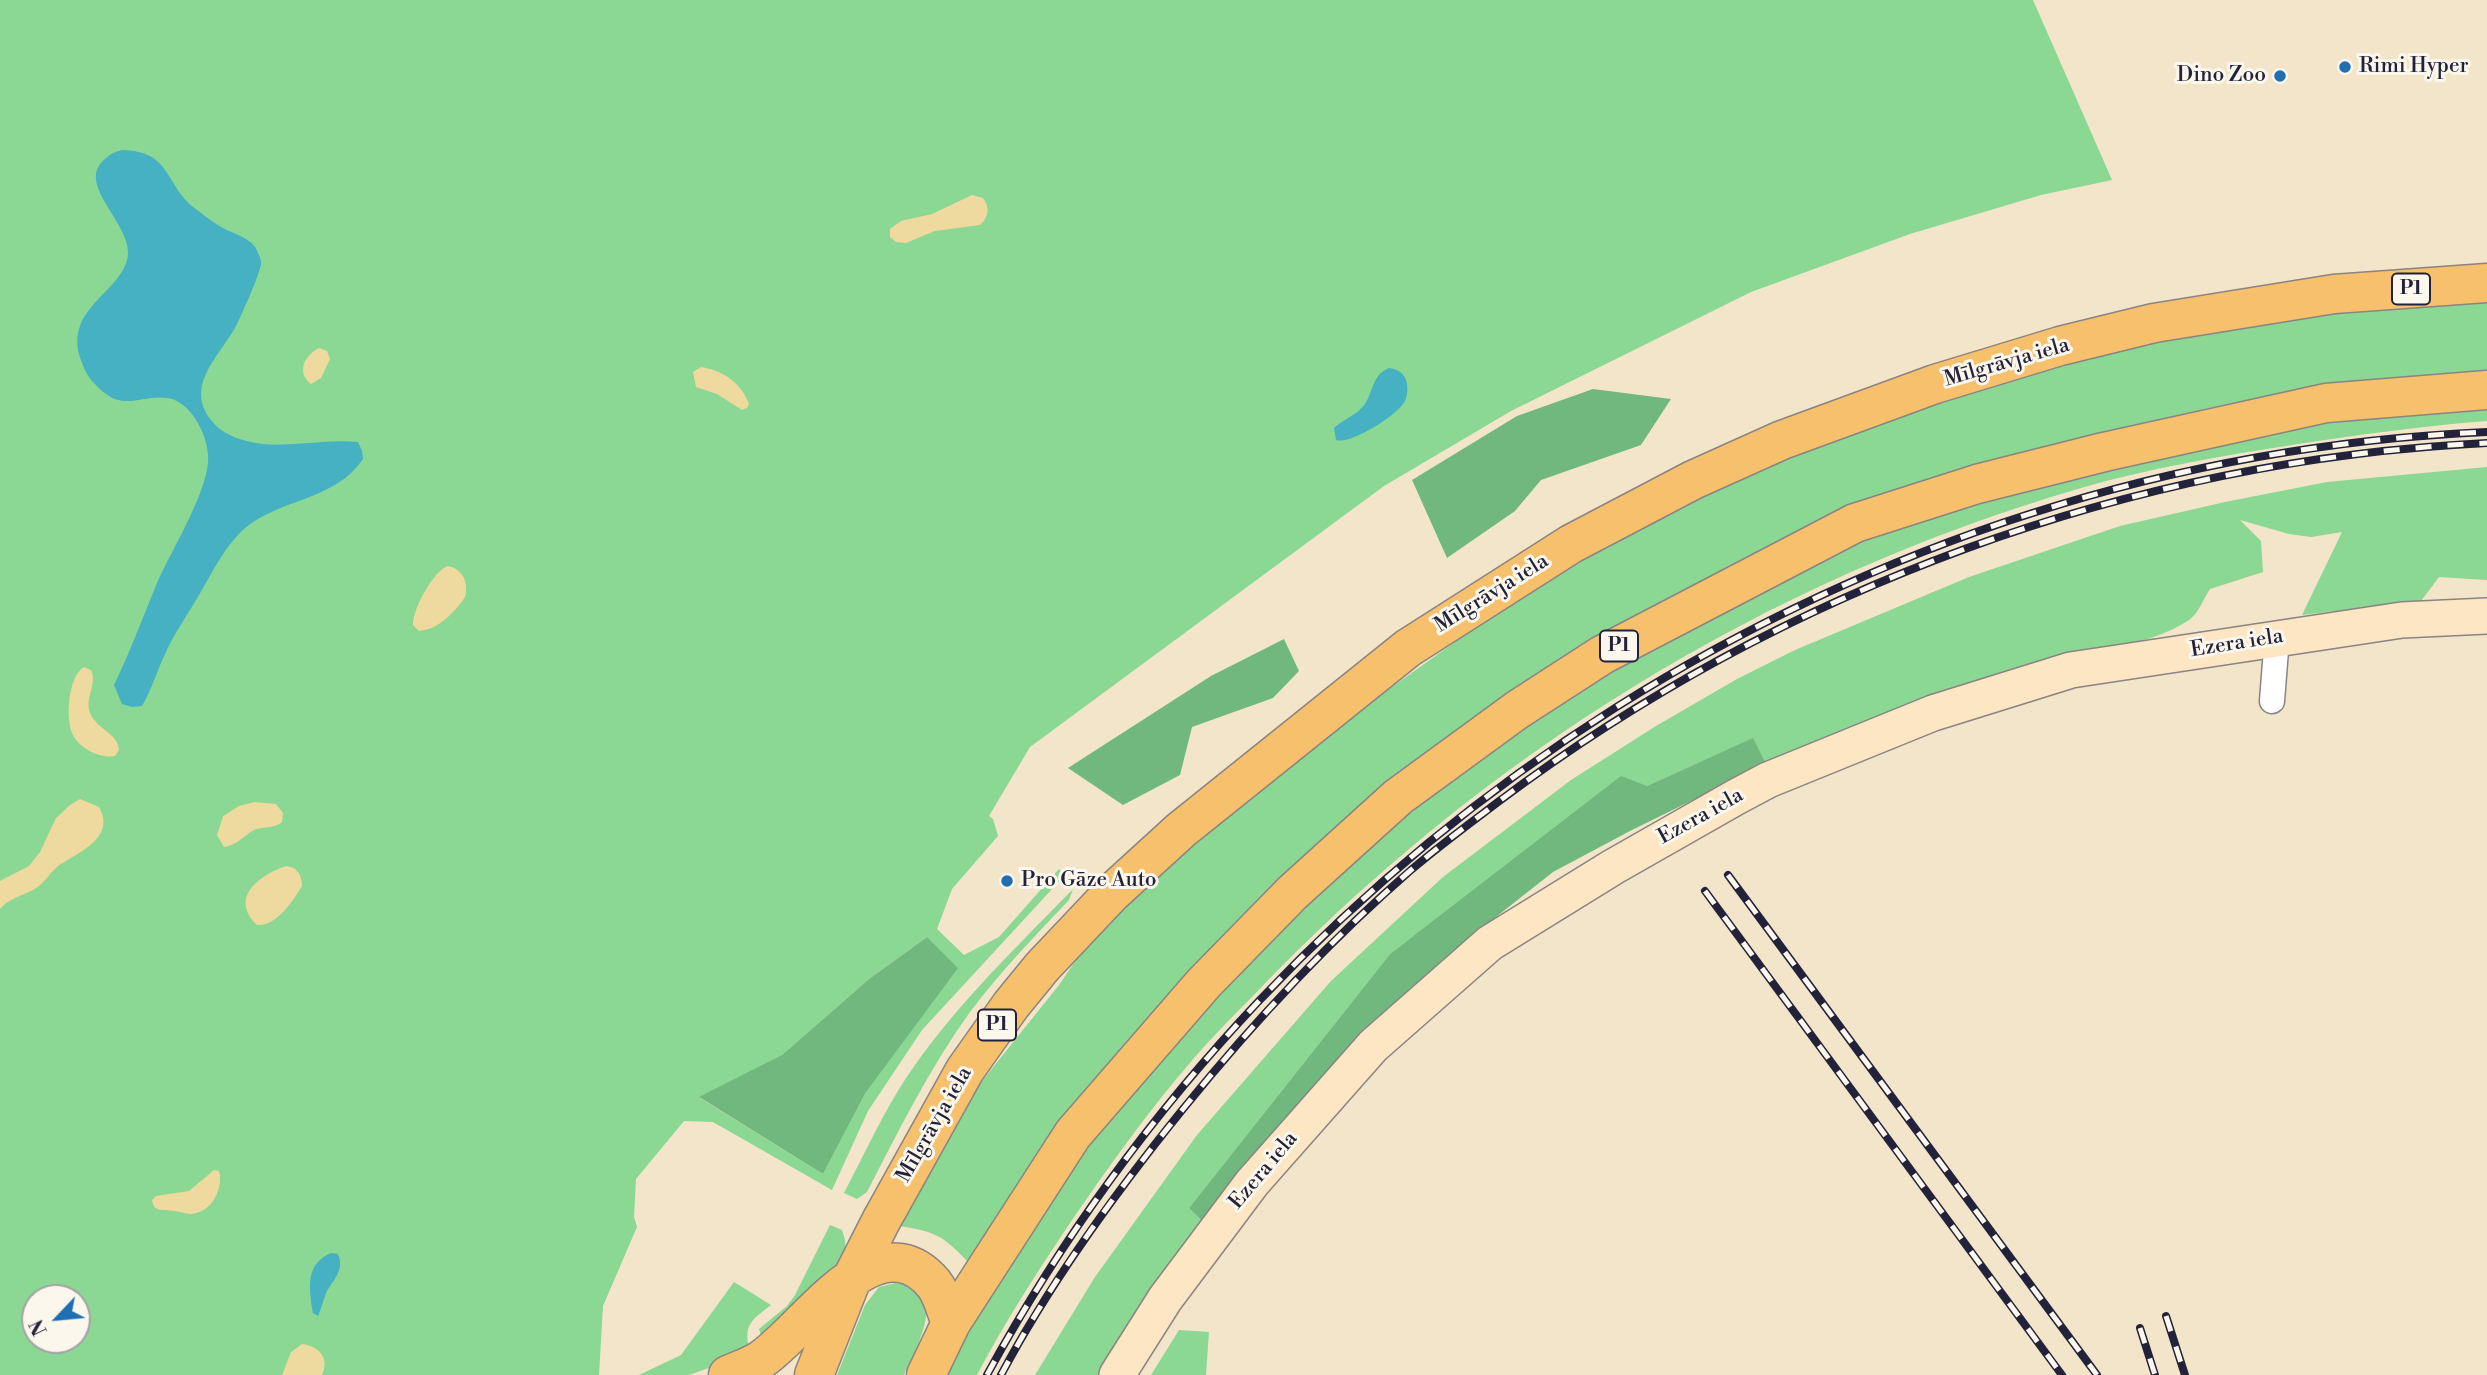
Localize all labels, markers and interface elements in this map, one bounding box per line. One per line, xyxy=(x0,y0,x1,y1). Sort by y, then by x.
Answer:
place label: Rimi Hyper xyxy=(2359,54,2469,80)
marker: Rimi Hyper xyxy=(2337,59,2353,75)
place label: Dino Zoo xyxy=(2177,63,2266,89)
marker: Dino Zoo xyxy=(2272,68,2288,84)
road number: P1 xyxy=(2392,274,2430,304)
street label: Mīlgrāvja iela xyxy=(1941,333,2073,393)
street label: Mīlgrāvja iela xyxy=(1431,549,1553,639)
street label: Ezera iela xyxy=(2189,624,2285,664)
road number: P1 xyxy=(1600,631,1638,662)
street label: Ezera iela xyxy=(1654,783,1748,851)
place label: Pro Gāze Auto xyxy=(1021,868,1157,894)
marker: Pro Gāze Auto xyxy=(999,873,1015,889)
road number: P1 xyxy=(978,1009,1016,1040)
street label: Mīlgrāvja iela xyxy=(892,1063,978,1187)
street label: Ezera iela xyxy=(1224,1127,1304,1215)
north arrow xyxy=(21,1284,91,1354)
text: N xyxy=(25,1315,53,1339)

